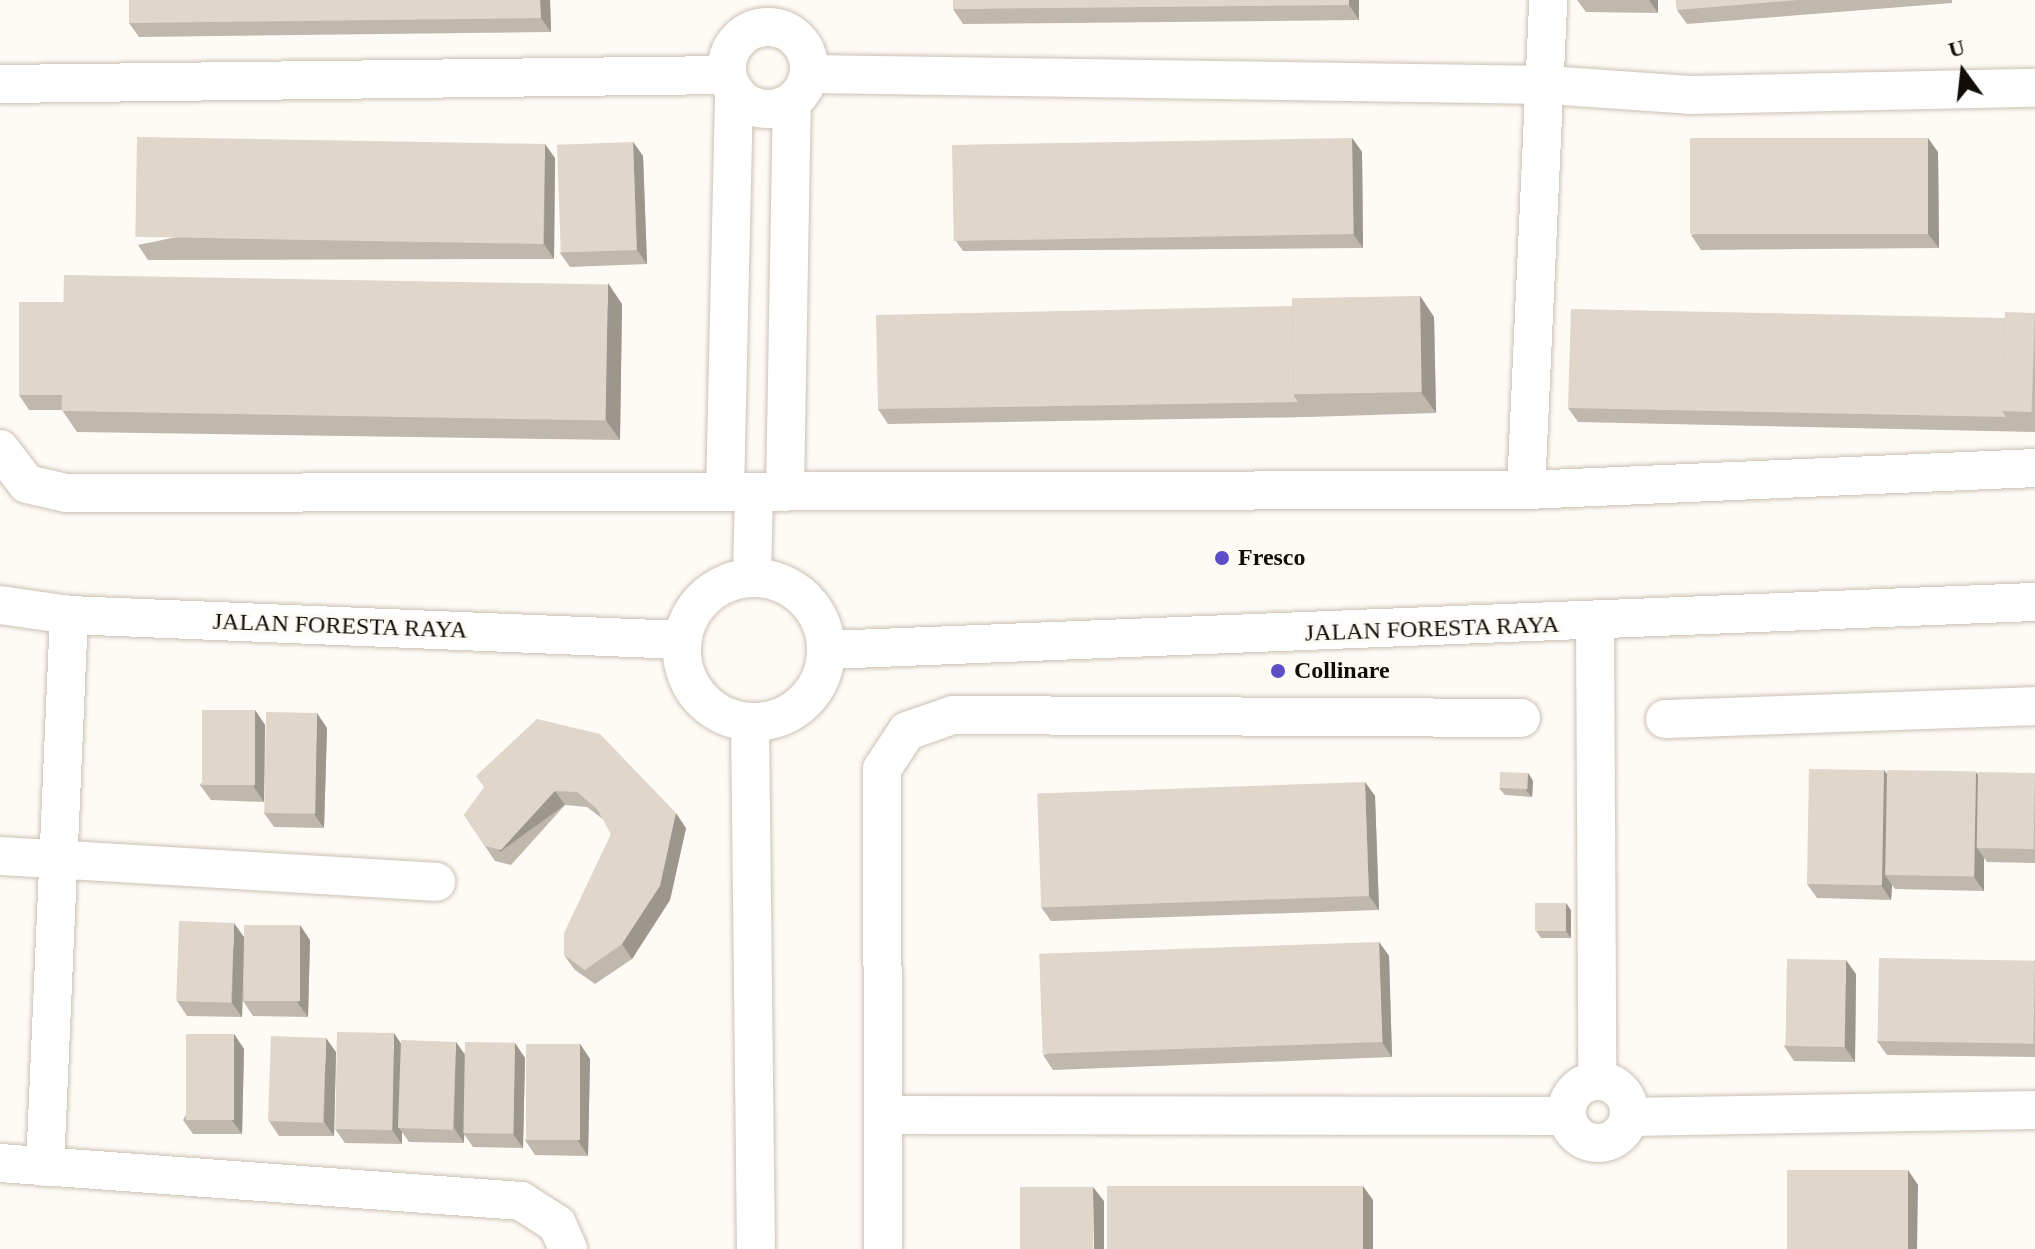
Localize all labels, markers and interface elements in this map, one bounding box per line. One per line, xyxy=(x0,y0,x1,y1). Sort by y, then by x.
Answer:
north arrow xyxy=(1923,32,2003,112)
text: U xyxy=(1946,34,1968,62)
place label: Fresco xyxy=(1238,544,1306,572)
marker: Fresco xyxy=(1213,549,1231,567)
street label: JALAN FORESTA RAYA xyxy=(212,607,468,645)
street label: JALAN FORESTA RAYA xyxy=(1304,610,1560,648)
place label: Collinare xyxy=(1294,657,1390,685)
marker: Collinare xyxy=(1269,662,1287,680)

